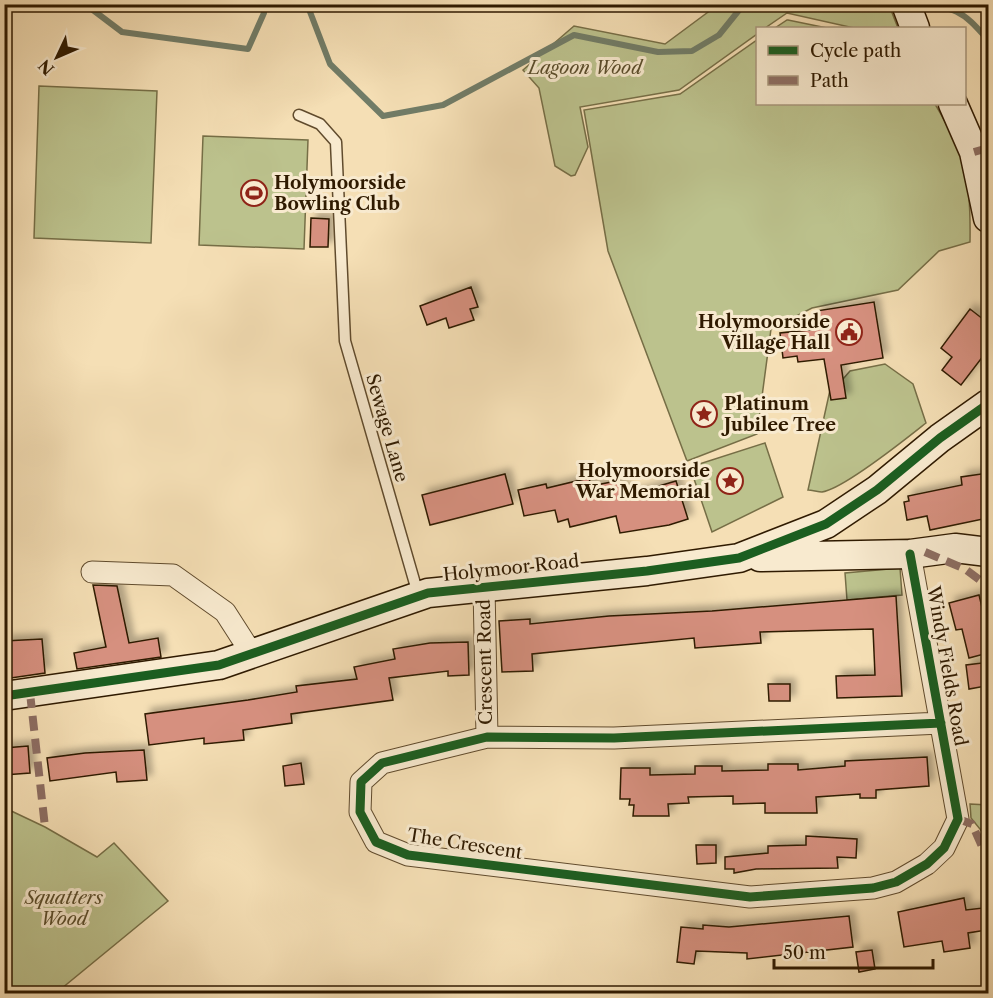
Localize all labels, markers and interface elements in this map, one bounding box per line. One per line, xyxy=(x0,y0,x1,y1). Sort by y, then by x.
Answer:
north arrow xyxy=(27,27,87,87)
legend xyxy=(756,27,966,105)
text: Cycle path xyxy=(810,40,901,62)
text: N xyxy=(34,55,58,79)
park label: Lagoon Wood xyxy=(526,57,644,79)
text: Path xyxy=(810,70,849,92)
place label: Holymoorside Bowling Club xyxy=(274,172,406,215)
sports icon: Holymoorside Bowling Club xyxy=(239,178,269,208)
place label: Holymoorside Village Hall xyxy=(698,311,830,354)
public building icon: Holymoorside Village Hall xyxy=(834,317,864,347)
street label: Sewage Lane xyxy=(361,371,413,485)
place label: Platinum Jubilee Tree xyxy=(721,393,836,436)
place icon: Platinum Jubilee Tree xyxy=(689,399,719,429)
place label: Holymoorside War Memorial xyxy=(575,460,710,503)
place icon: Holymoorside War Memorial xyxy=(715,466,745,496)
street label: Holymoor Road xyxy=(442,550,580,586)
street label: Windy Fields Road xyxy=(922,583,972,748)
street label: Crescent Road xyxy=(473,599,497,725)
street label: The Crescent xyxy=(406,824,525,864)
park label: Squatters Wood xyxy=(24,887,103,930)
scale bar xyxy=(774,932,933,970)
text: 50 m xyxy=(783,942,826,964)

